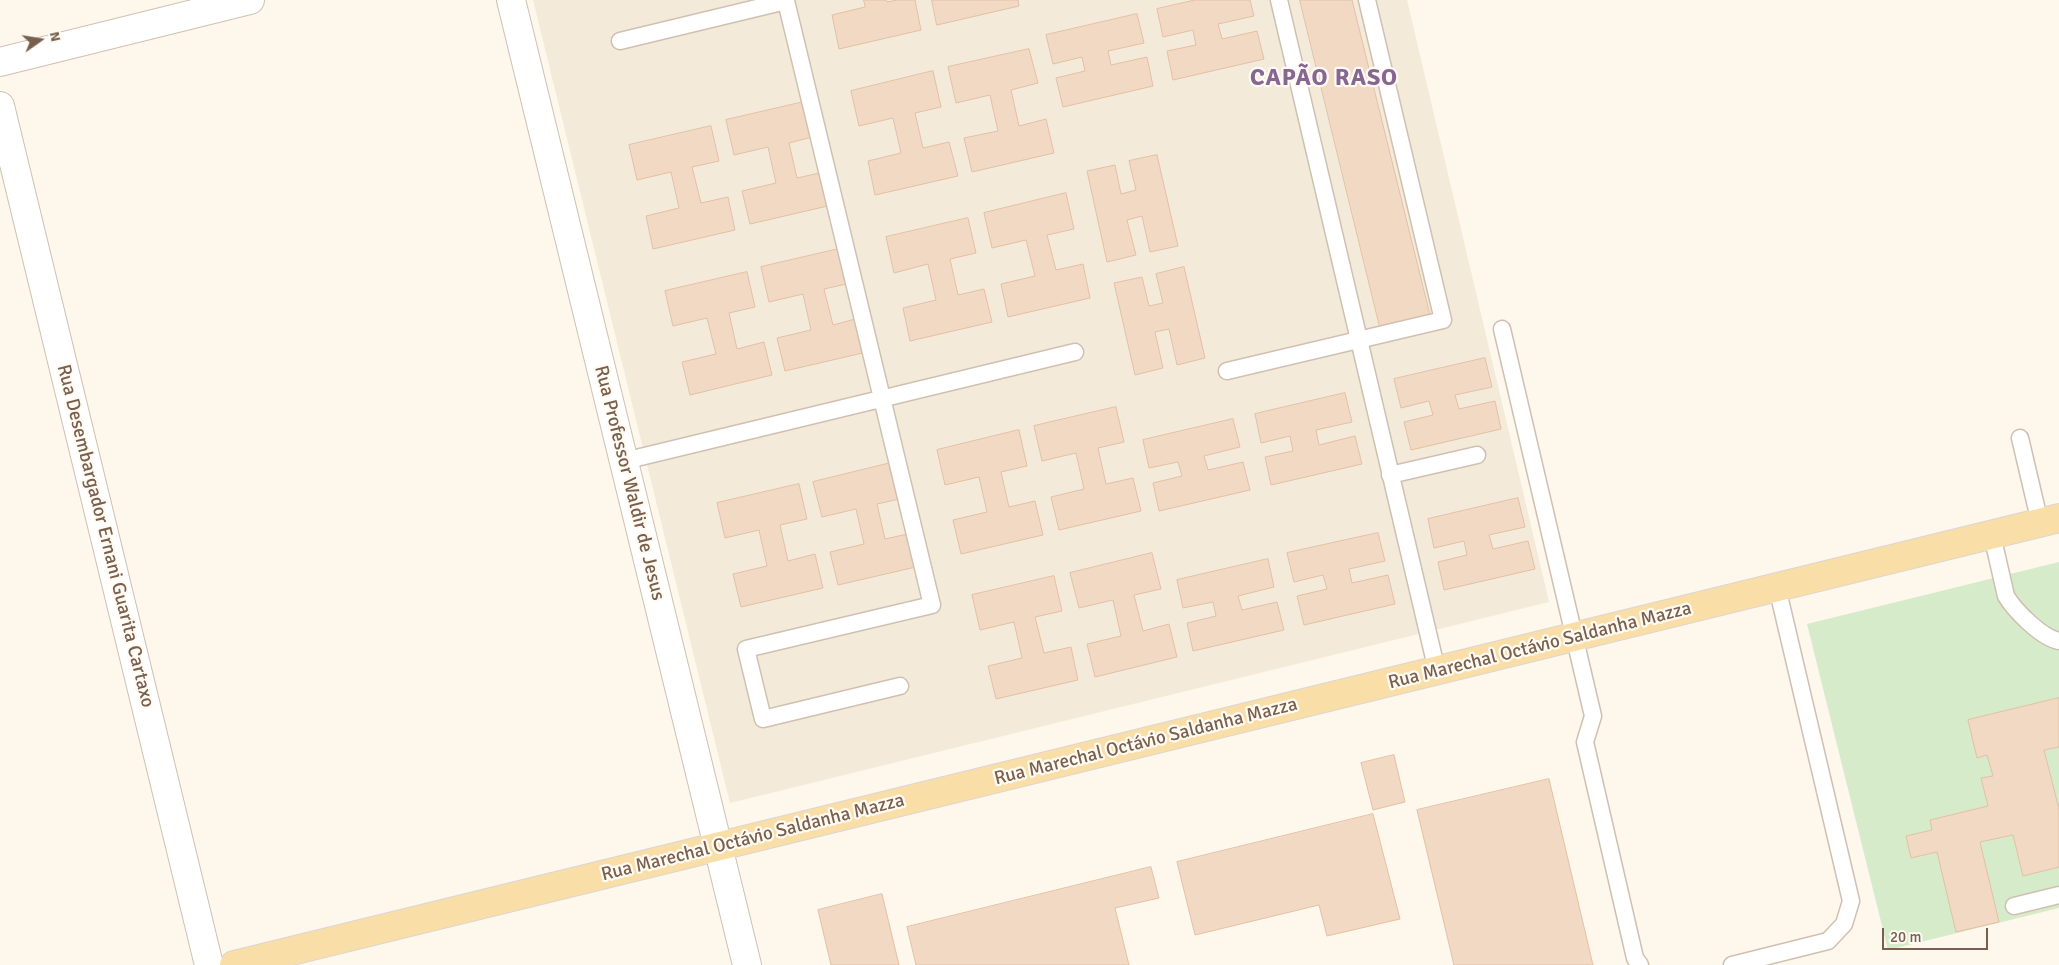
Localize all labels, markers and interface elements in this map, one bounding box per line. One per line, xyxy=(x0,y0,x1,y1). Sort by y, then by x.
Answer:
north arrow xyxy=(15,15,65,65)
text: N xyxy=(46,30,64,43)
district label: CAPÃO RASO xyxy=(1249,65,1399,93)
street label: Rua Desembargador Ernani Guarita Cartaxo xyxy=(51,362,159,710)
street label: Rua Professor Waldir de Jesus xyxy=(589,363,669,603)
street label: Rua Marechal Octávio Saldanha Mazza xyxy=(1386,597,1694,695)
street label: Rua Marechal Octávio Saldanha Mazza xyxy=(992,693,1300,791)
street label: Rua Marechal Octávio Saldanha Mazza xyxy=(599,789,907,887)
scale bar xyxy=(1884,918,1990,950)
text: 20 m xyxy=(1890,928,1921,946)

